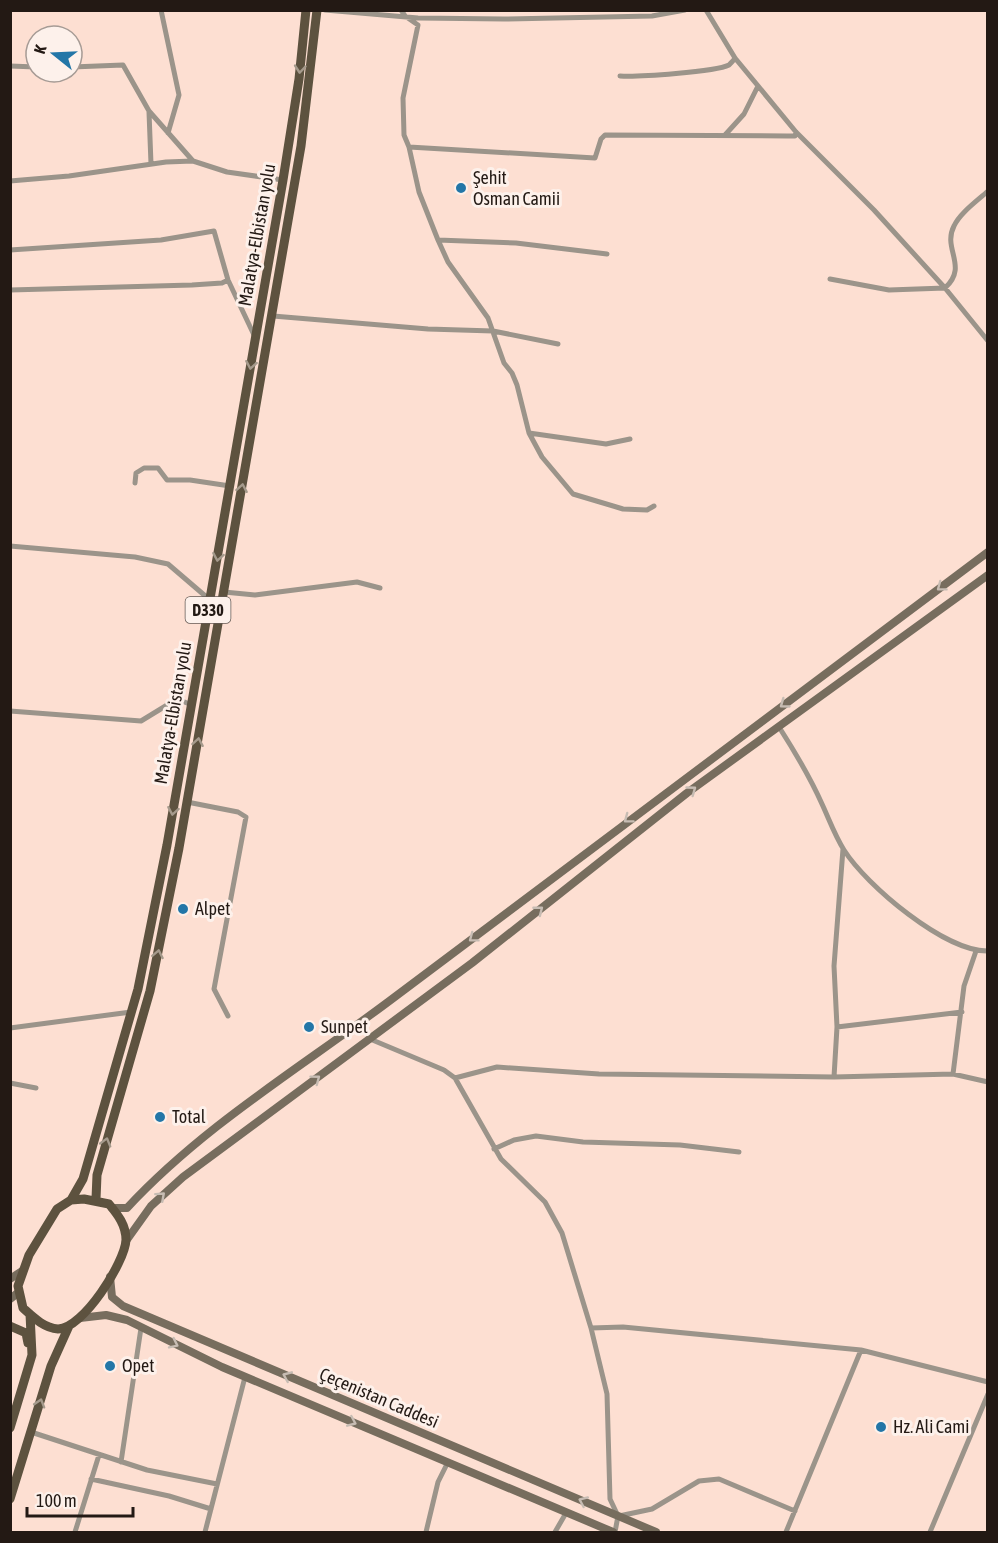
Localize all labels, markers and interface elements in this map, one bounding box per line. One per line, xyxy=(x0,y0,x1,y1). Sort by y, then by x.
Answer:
north arrow xyxy=(24,24,84,84)
text: K xyxy=(30,43,50,56)
one-way arrow xyxy=(294,64,307,73)
street label: Malatya-Elbistan yolu xyxy=(234,162,279,308)
place label: Şehit Osman Camii xyxy=(473,167,560,209)
marker: Şehit Osman Camii xyxy=(454,181,468,195)
one-way arrow xyxy=(245,359,258,369)
one-way arrow xyxy=(236,483,248,492)
one-way arrow xyxy=(212,552,224,561)
one-way arrow xyxy=(937,580,948,591)
road number: D330 xyxy=(186,597,230,623)
street label: Malatya-Elbistan yolu xyxy=(150,640,195,786)
one-way arrow xyxy=(780,696,791,707)
one-way arrow xyxy=(191,737,204,747)
one-way arrow xyxy=(685,786,696,797)
one-way arrow xyxy=(167,806,180,816)
one-way arrow xyxy=(623,812,634,823)
place label: Alpet xyxy=(195,898,230,919)
marker: Alpet xyxy=(176,902,190,916)
one-way arrow xyxy=(532,907,543,918)
one-way arrow xyxy=(468,931,479,942)
one-way arrow xyxy=(150,949,163,959)
place label: Sunpet xyxy=(321,1016,368,1037)
marker: Sunpet xyxy=(302,1020,316,1034)
one-way arrow xyxy=(310,1075,321,1086)
place label: Total xyxy=(172,1106,206,1127)
marker: Total xyxy=(153,1110,167,1124)
one-way arrow xyxy=(99,1137,112,1147)
one-way arrow xyxy=(154,1193,165,1204)
one-way arrow xyxy=(167,1336,178,1348)
place label: Opet xyxy=(122,1355,154,1376)
marker: Opet xyxy=(103,1359,117,1373)
street label: Çeçenistan Caddesi xyxy=(317,1363,442,1432)
one-way arrow xyxy=(282,1371,293,1383)
one-way arrow xyxy=(32,1398,45,1409)
one-way arrow xyxy=(346,1415,357,1427)
place label: Hz. Ali Cami xyxy=(893,1416,969,1437)
marker: Hz. Ali Cami xyxy=(874,1420,888,1434)
scale bar xyxy=(27,1480,134,1518)
text: 100 m xyxy=(36,1490,77,1511)
one-way arrow xyxy=(578,1496,589,1508)

